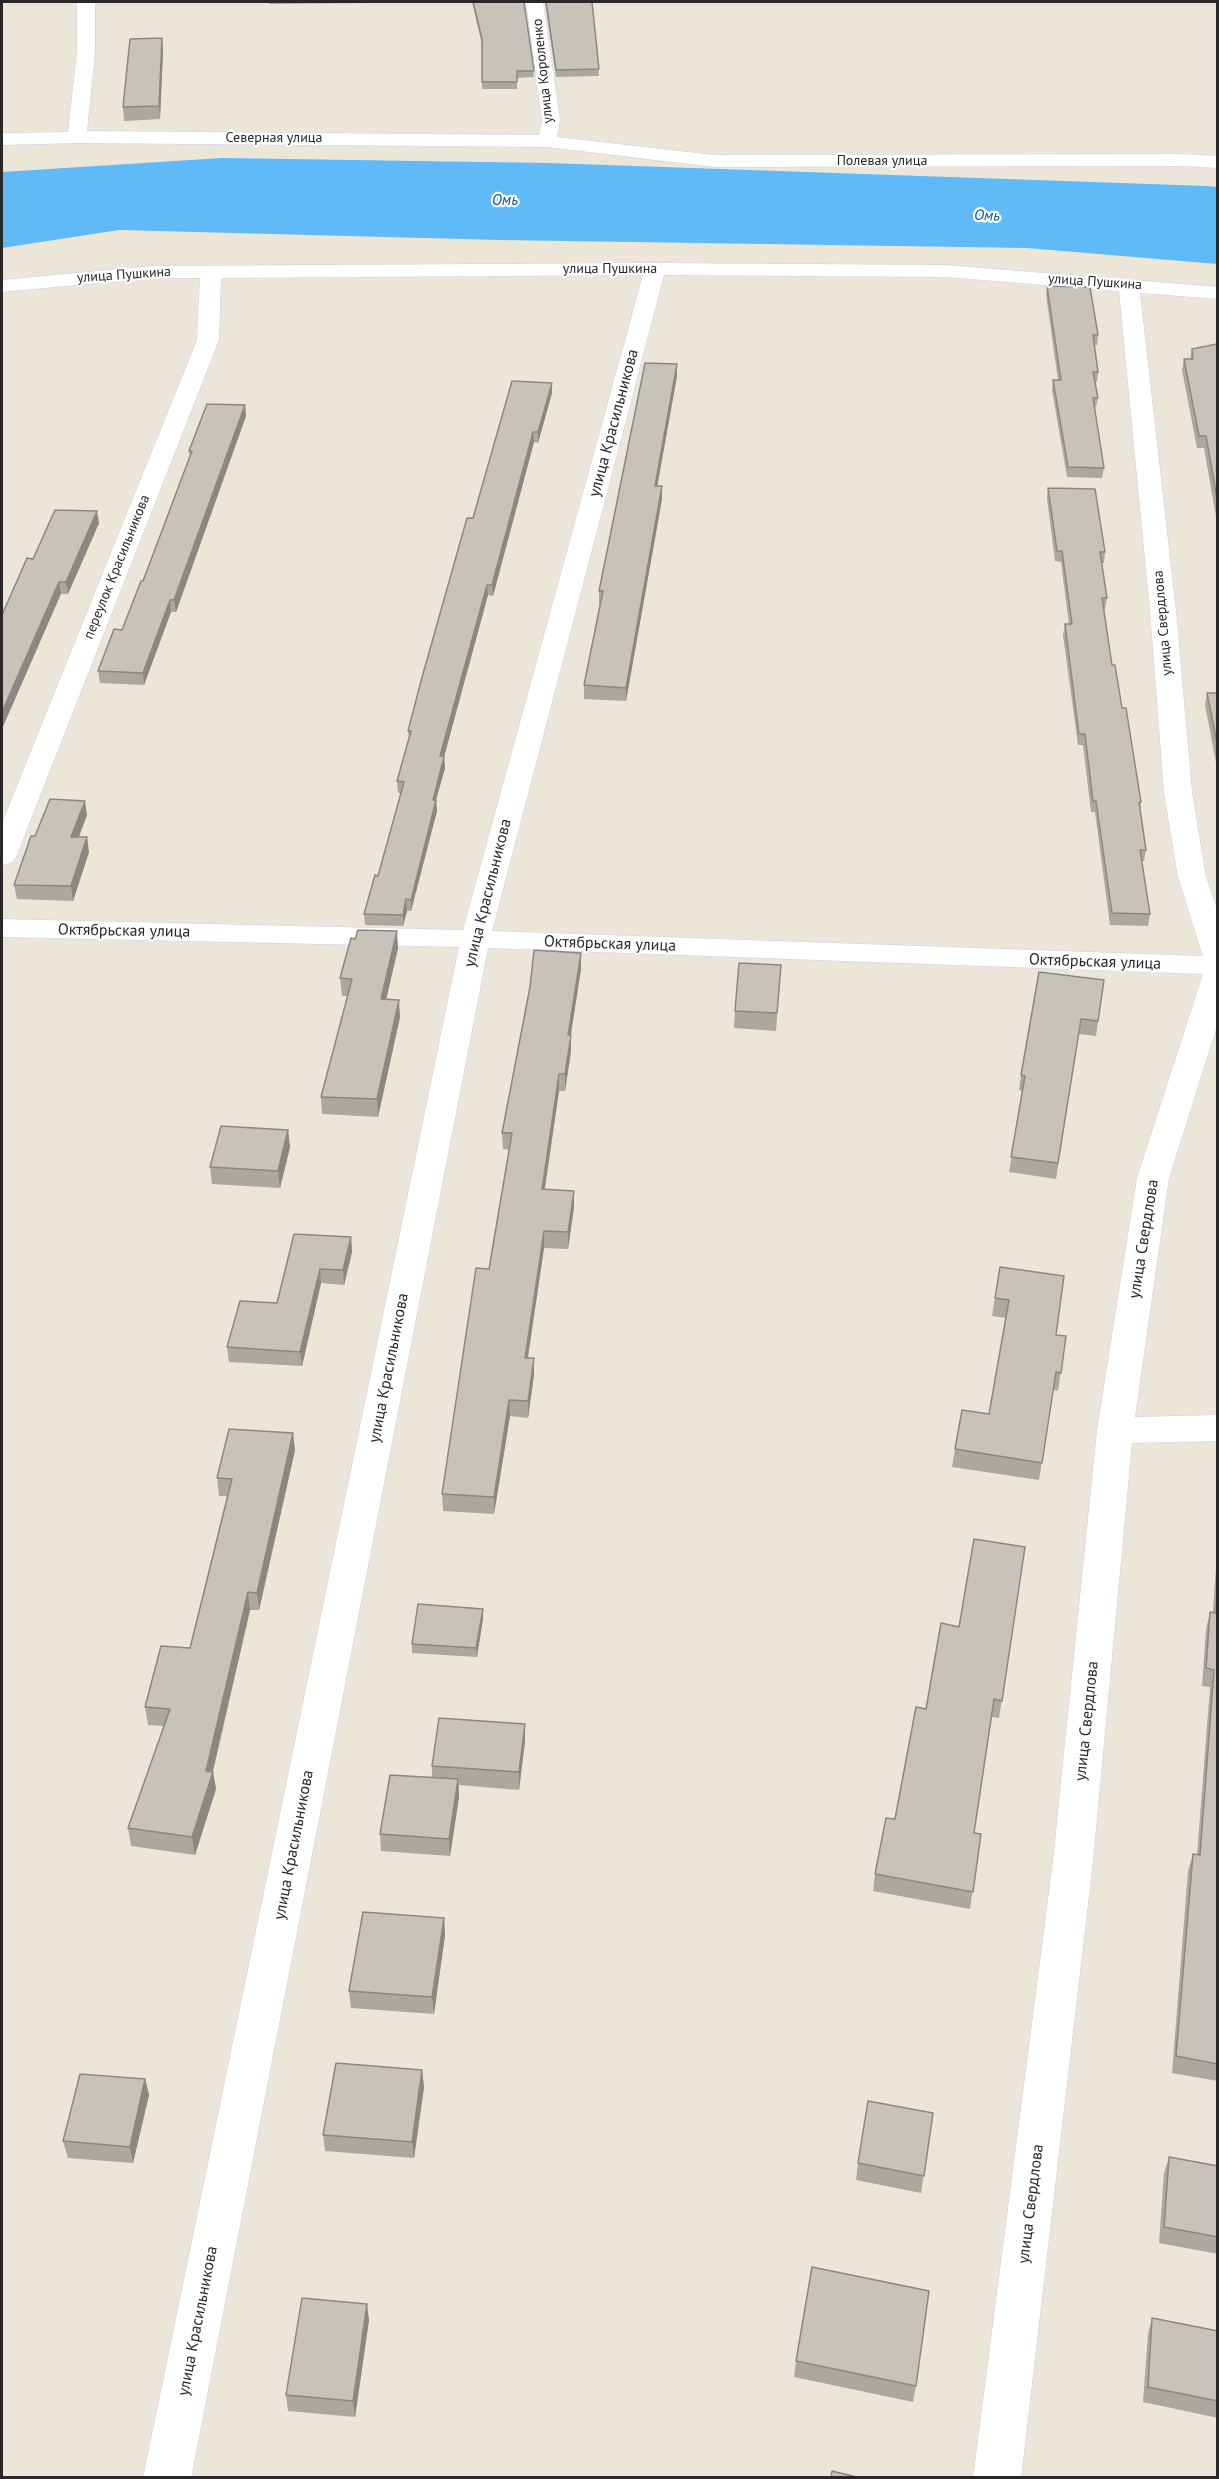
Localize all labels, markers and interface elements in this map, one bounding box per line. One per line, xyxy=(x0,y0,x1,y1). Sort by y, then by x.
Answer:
street label: улица Короленко xyxy=(529,18,557,124)
street label: Северная улица xyxy=(226,130,322,146)
street label: Полевая улица xyxy=(837,153,927,169)
water label: Омь xyxy=(492,192,518,210)
water label: Омь xyxy=(974,207,1000,225)
street label: улица Пушкина xyxy=(563,261,657,277)
street label: улица Пушкина xyxy=(76,263,172,287)
street label: улица Пушкина xyxy=(1047,270,1143,294)
street label: улица Красильникова xyxy=(585,347,643,499)
street label: переулок Красильникова xyxy=(80,492,154,642)
street label: улица Свердлова xyxy=(1150,570,1176,676)
street label: улица Красильникова xyxy=(460,817,516,969)
street label: Октябрьская улица xyxy=(58,920,190,942)
street label: Октябрьская улица xyxy=(543,932,677,956)
street label: Октябрьская улица xyxy=(1028,950,1162,974)
street label: улица Свердлова xyxy=(1125,1178,1163,1300)
street label: улица Красильникова xyxy=(365,1292,413,1444)
street label: улица Свердлова xyxy=(1071,1660,1103,1782)
street label: улица Красильникова xyxy=(270,1769,318,1921)
street label: улица Свердлова xyxy=(1014,2143,1048,2265)
street label: улица Красильникова xyxy=(174,2245,222,2397)

